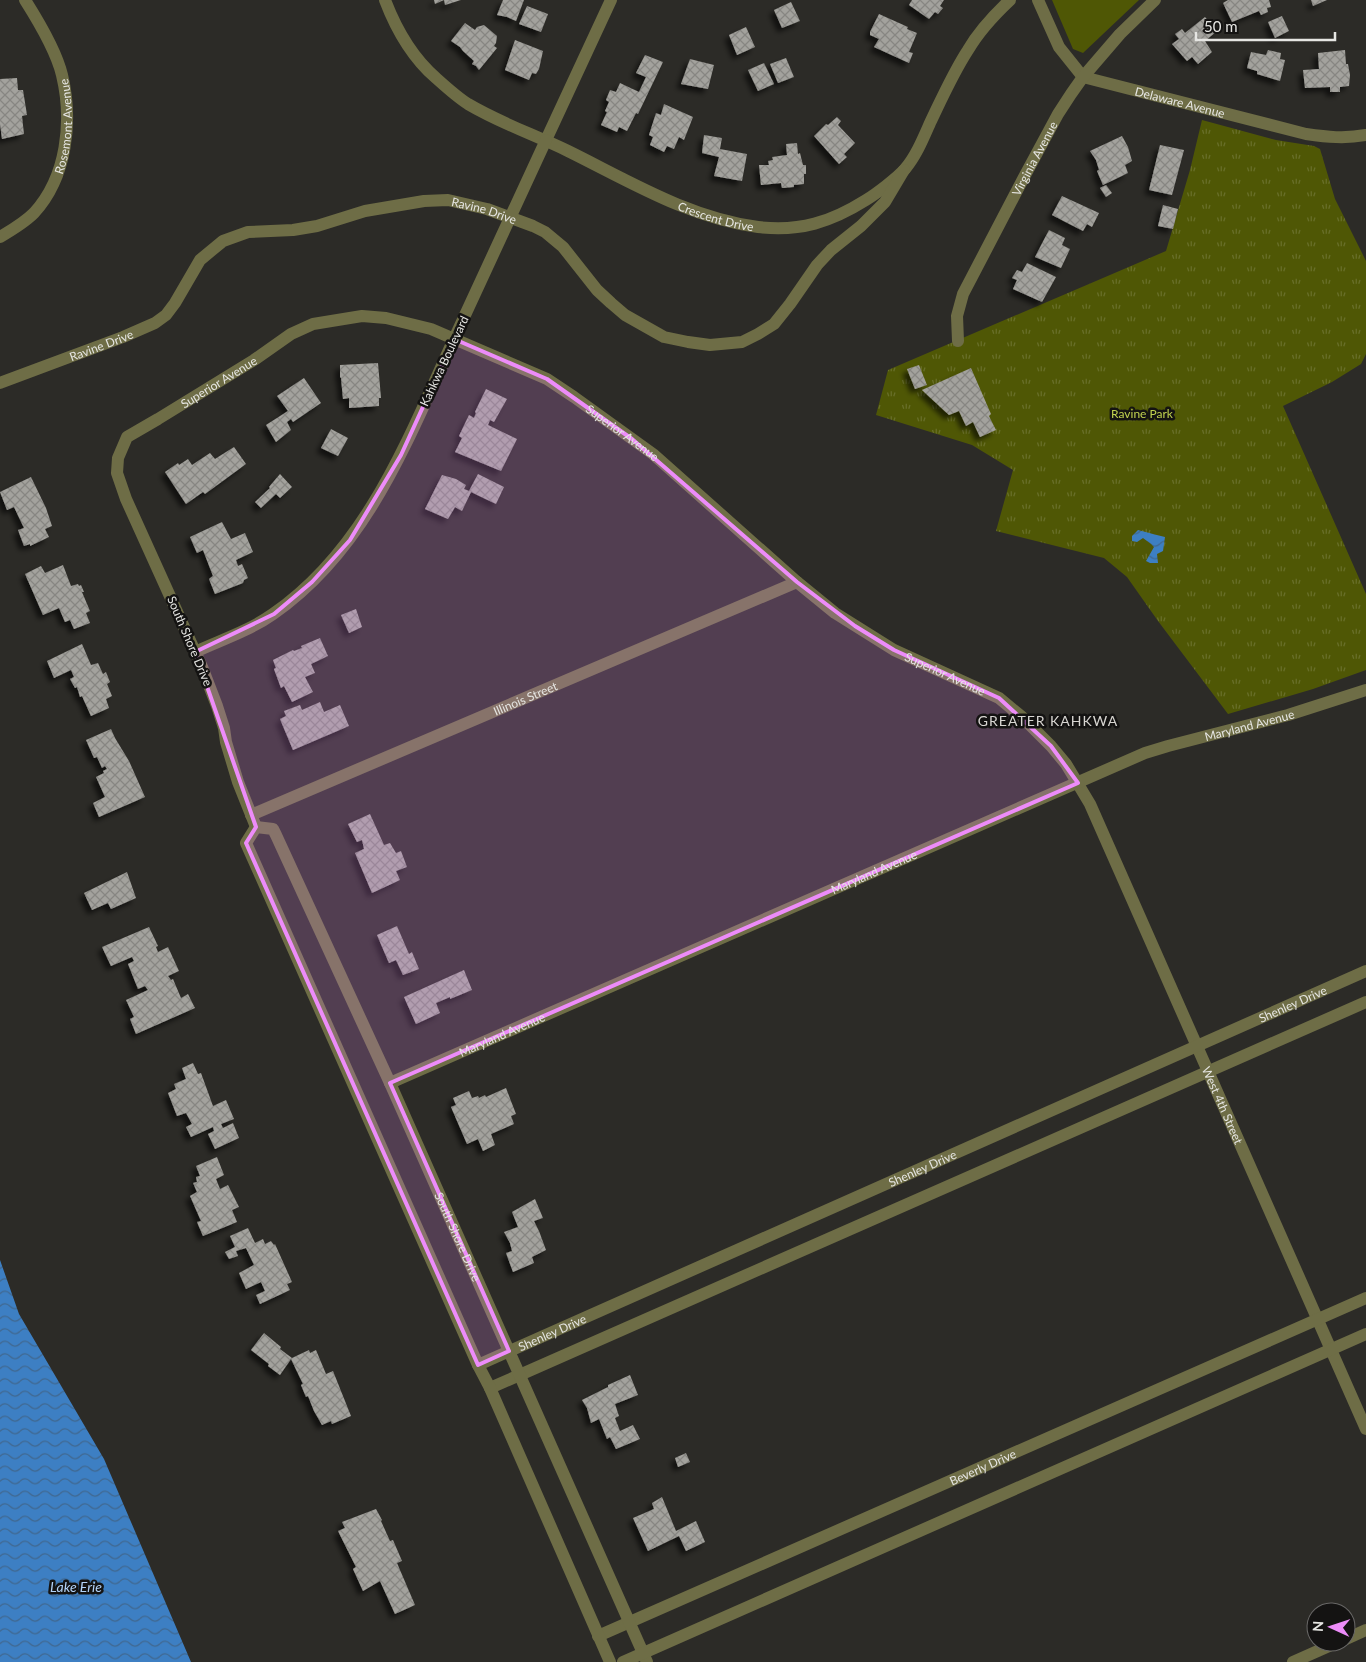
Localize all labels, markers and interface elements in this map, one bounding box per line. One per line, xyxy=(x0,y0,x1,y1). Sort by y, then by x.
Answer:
scale bar xyxy=(1196,10,1335,42)
text: 50 m xyxy=(1204,17,1238,35)
street label: Rosemont Avenue xyxy=(51,78,75,176)
street label: Delaware Avenue xyxy=(1133,83,1227,121)
street label: Virginia Avenue xyxy=(1008,119,1060,198)
street label: Ravine Drive xyxy=(450,194,519,227)
street label: Crescent Drive xyxy=(676,198,755,234)
street label: Kahkwa Boulevard xyxy=(416,313,472,409)
street label: Ravine Drive xyxy=(67,326,135,364)
street label: Superior Avenue xyxy=(178,353,260,411)
street label: Superior Avenue xyxy=(583,401,663,464)
park label: Ravine Park xyxy=(1111,406,1174,421)
street label: South Shore Drive xyxy=(164,594,216,688)
street label: Superior Avenue xyxy=(903,649,988,698)
street label: Illinois Street xyxy=(491,677,560,718)
street label: Maryland Avenue xyxy=(1203,706,1296,744)
district label: GREATER KAHKWA xyxy=(978,712,1118,729)
street label: Maryland Avenue xyxy=(829,846,919,897)
street label: Shenley Drive xyxy=(1256,982,1329,1025)
street label: Maryland Avenue xyxy=(457,1009,547,1059)
street label: West 4th Street xyxy=(1199,1064,1247,1147)
street label: Shenley Drive xyxy=(886,1146,959,1190)
street label: South Shore Drive xyxy=(432,1190,485,1284)
street label: Shenley Drive xyxy=(516,1311,588,1354)
street label: Beverly Drive xyxy=(947,1446,1018,1488)
water label: Lake Erie xyxy=(50,1578,102,1595)
north arrow xyxy=(1306,1602,1356,1652)
text: N xyxy=(1309,1620,1326,1632)

